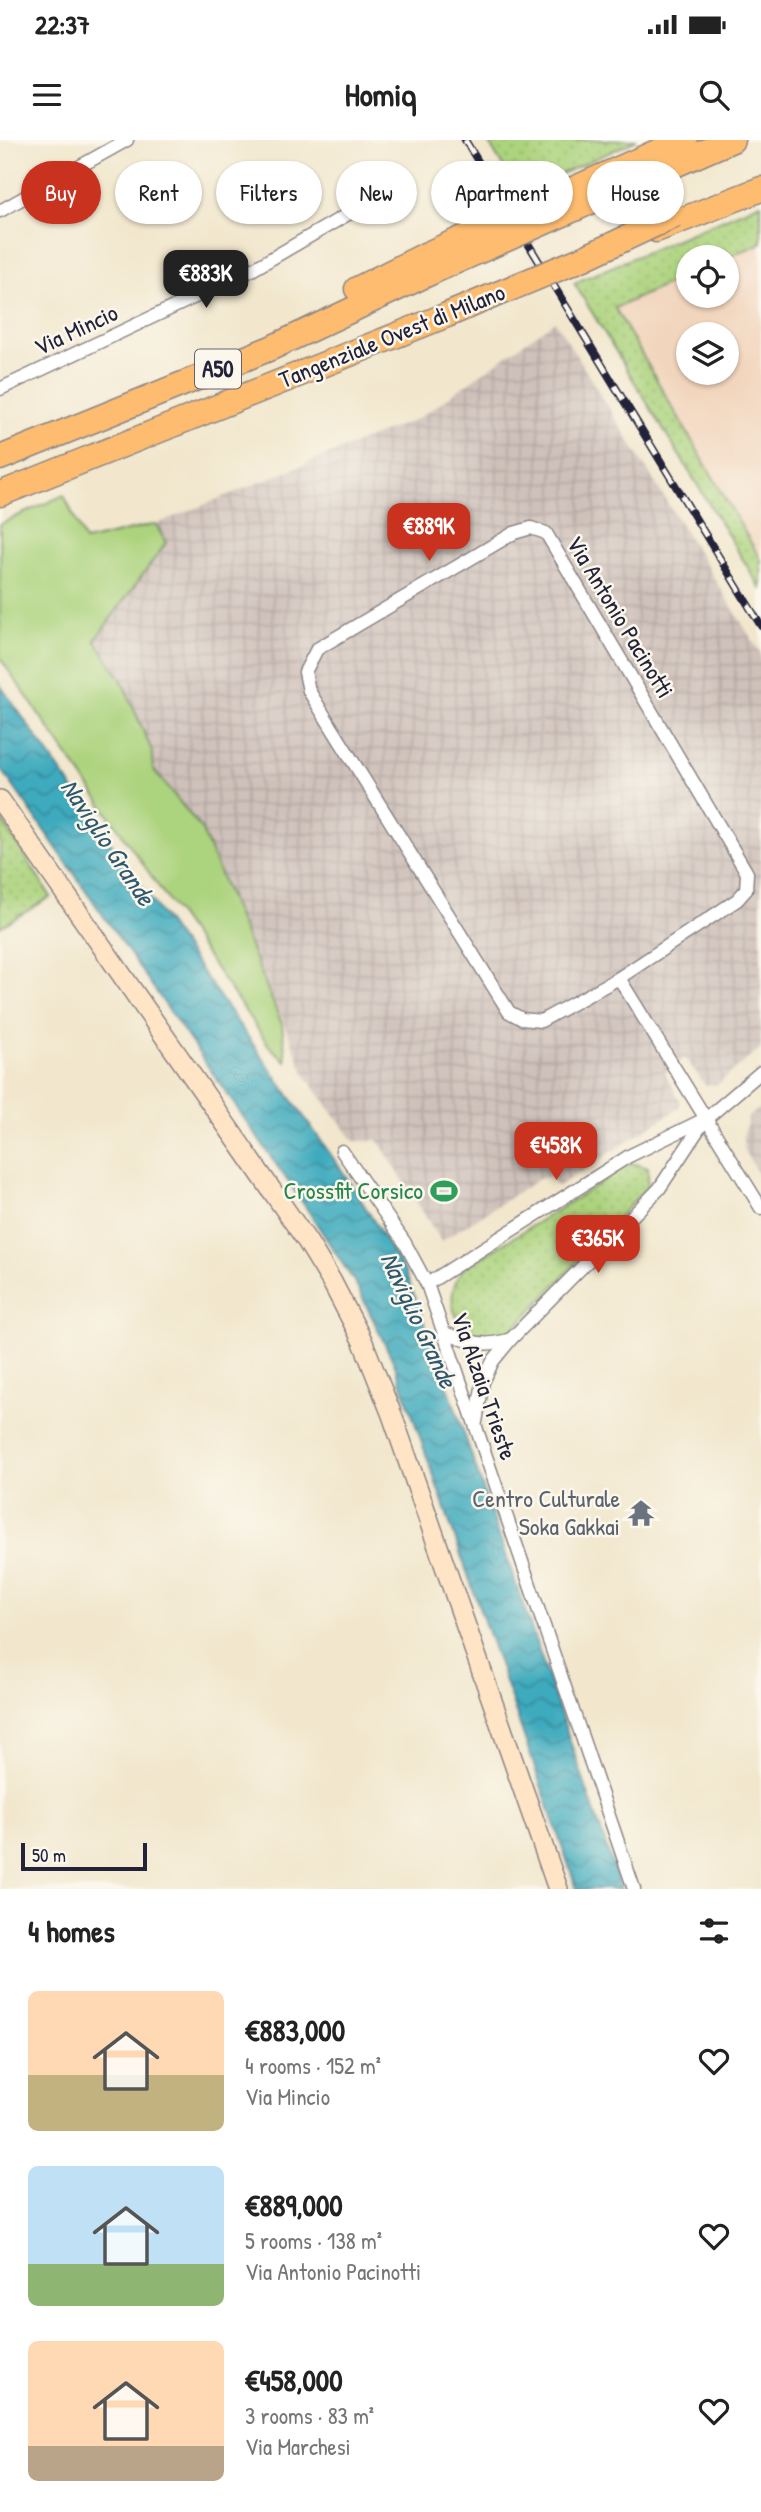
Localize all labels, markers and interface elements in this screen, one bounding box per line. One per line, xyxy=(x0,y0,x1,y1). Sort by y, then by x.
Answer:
text: 22:37 xyxy=(35,7,90,42)
text: Homiq xyxy=(345,73,416,116)
icon: menu xyxy=(28,76,66,114)
icon: search xyxy=(695,76,733,114)
chip: Buy xyxy=(21,161,101,224)
chip: Rent xyxy=(115,161,202,224)
chip: Filters xyxy=(216,161,322,224)
chip: New xyxy=(336,161,417,224)
chip: Apartment xyxy=(431,161,573,224)
chip: House xyxy=(587,161,684,224)
map controls xyxy=(676,245,739,385)
button: locate xyxy=(676,245,739,308)
pin: €883K xyxy=(157,250,255,310)
text: €883K xyxy=(179,257,233,288)
street label: Tangenziale Ovest di Milano xyxy=(274,275,510,395)
street label: Via Mincio xyxy=(29,296,123,362)
button: layers xyxy=(676,322,739,385)
road number: A50 xyxy=(195,350,241,388)
pin: €889K xyxy=(380,504,478,563)
text: €889K xyxy=(403,510,455,541)
street label: Via Antonio Pacinotti xyxy=(560,529,682,703)
water label: Naviglio Grande xyxy=(52,771,165,914)
pin: €458K xyxy=(507,1122,605,1182)
text: €458K xyxy=(530,1129,582,1160)
place label: Crossfit Corsico xyxy=(283,1174,423,1206)
sports icon: Crossfit Corsico xyxy=(429,1176,459,1206)
pin: €365K xyxy=(549,1216,647,1275)
text: €365K xyxy=(572,1222,624,1253)
water label: Naviglio Grande xyxy=(372,1246,467,1395)
street label: Via Alzaia Trieste xyxy=(445,1308,525,1464)
place label: Centro Culturale Soka Gakkai xyxy=(472,1482,620,1542)
temple icon: Centro Culturale Soka Gakkai xyxy=(626,1498,656,1528)
scale bar xyxy=(21,1840,147,1872)
text: 50 m xyxy=(32,1842,66,1868)
text: 4 homes xyxy=(28,1911,115,1951)
icon: filters xyxy=(695,1912,733,1950)
text: €883,000 xyxy=(245,2010,345,2050)
icon: home xyxy=(84,2019,168,2103)
icon: heart xyxy=(695,2042,733,2080)
text: 4 rooms · 152 m² xyxy=(245,2050,381,2081)
text: Via Mincio xyxy=(245,2081,330,2112)
text: €889,000 xyxy=(245,2185,343,2225)
icon: home xyxy=(84,2194,168,2278)
icon: heart xyxy=(695,2217,733,2255)
text: 5 rooms · 138 m² xyxy=(245,2225,382,2256)
text: Via Antonio Pacinotti xyxy=(245,2256,421,2287)
text: €458,000 xyxy=(245,2360,343,2400)
icon: home xyxy=(84,2369,168,2453)
icon: heart xyxy=(695,2392,733,2430)
text: 3 rooms · 83 m² xyxy=(245,2400,374,2431)
text: Via Marchesi xyxy=(245,2431,351,2462)

